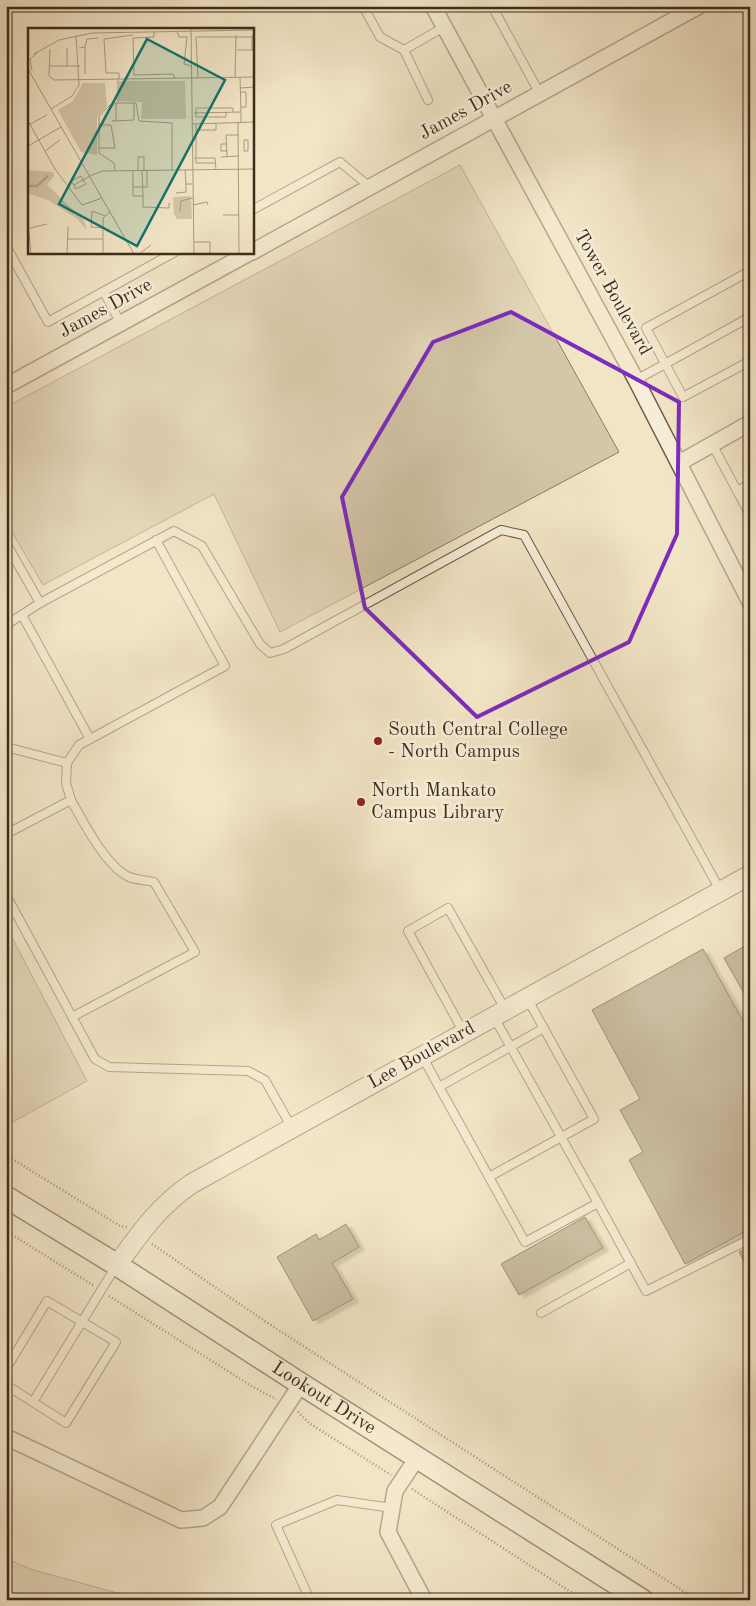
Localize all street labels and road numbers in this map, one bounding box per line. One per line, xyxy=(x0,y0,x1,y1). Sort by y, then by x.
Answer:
street label: James Drive xyxy=(416,78,516,144)
street label: Tower Boulevard xyxy=(570,227,654,359)
street label: James Drive xyxy=(56,276,156,342)
street label: Lee Boulevard xyxy=(366,1019,479,1093)
street label: Lookout Drive xyxy=(268,1358,379,1438)

